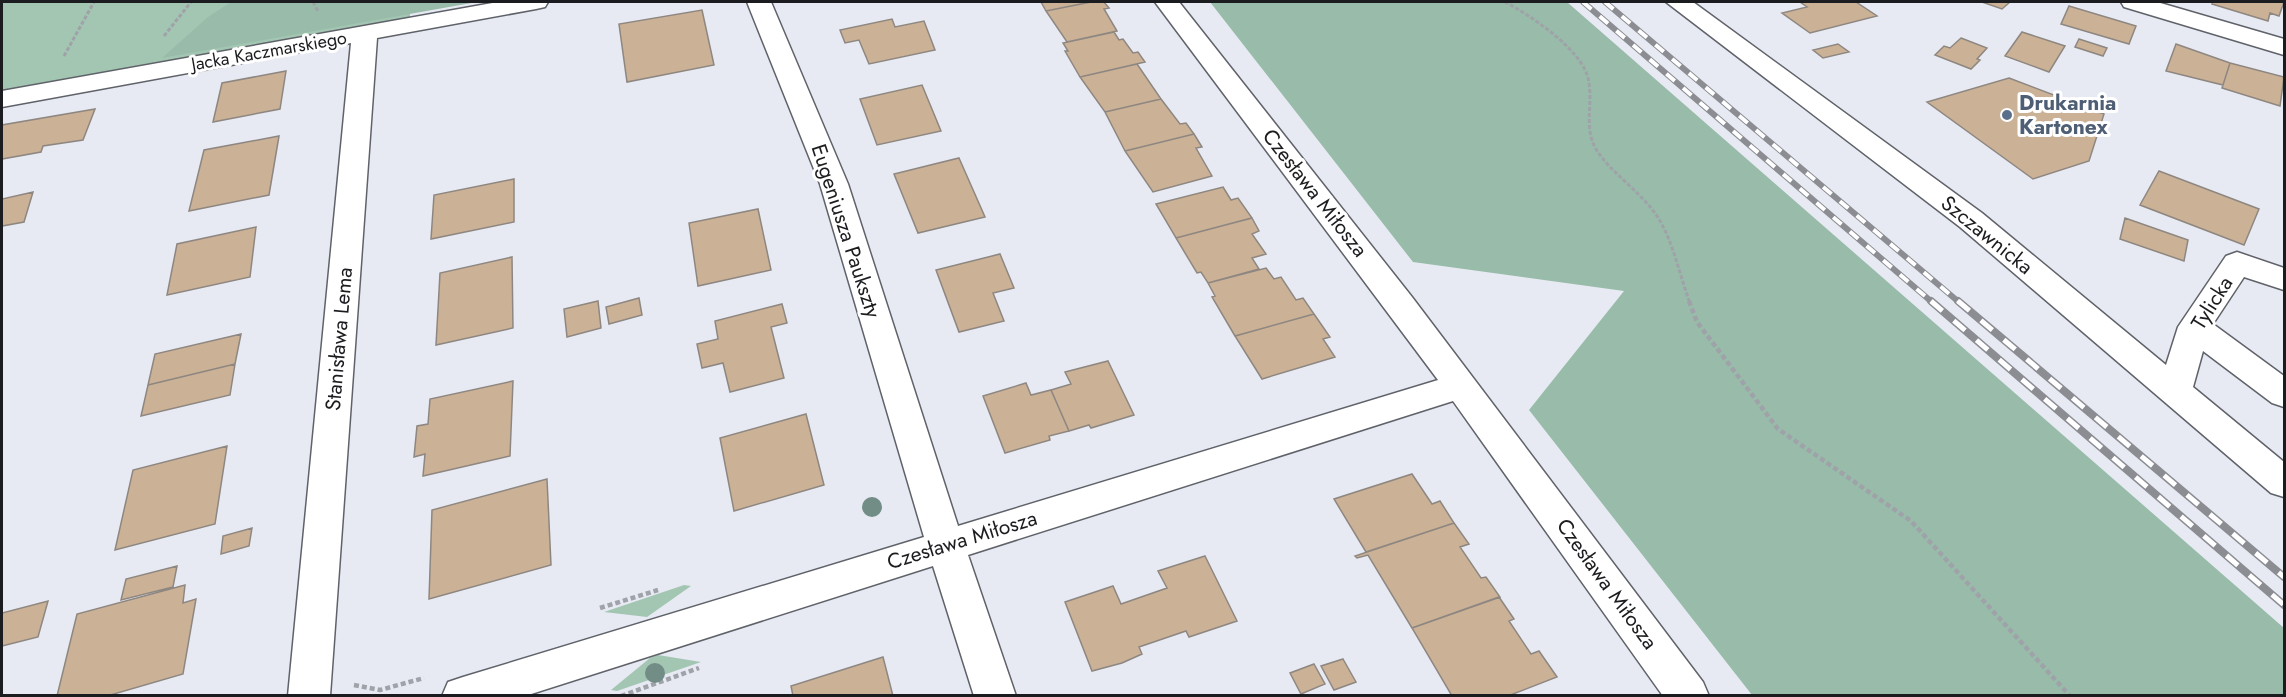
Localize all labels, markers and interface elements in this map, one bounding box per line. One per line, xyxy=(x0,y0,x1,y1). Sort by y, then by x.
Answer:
street label: Jacka Kaczmarskiego xyxy=(187,25,349,78)
place label: Drukarnia Kartonex xyxy=(2019,88,2116,142)
marker: Drukarnia Kartonex xyxy=(2000,108,2014,122)
street label: Czesława Miłosza xyxy=(1255,122,1375,264)
street label: Eugeniusza Paukszty xyxy=(804,140,888,322)
street label: Szczawnicka xyxy=(1935,189,2039,281)
street label: Stanisława Lema xyxy=(318,266,360,412)
street label: Tylicka xyxy=(2184,270,2240,336)
street label: Czesława Miłosza xyxy=(883,503,1041,577)
street label: Czesława Miłosza xyxy=(1549,512,1665,656)

